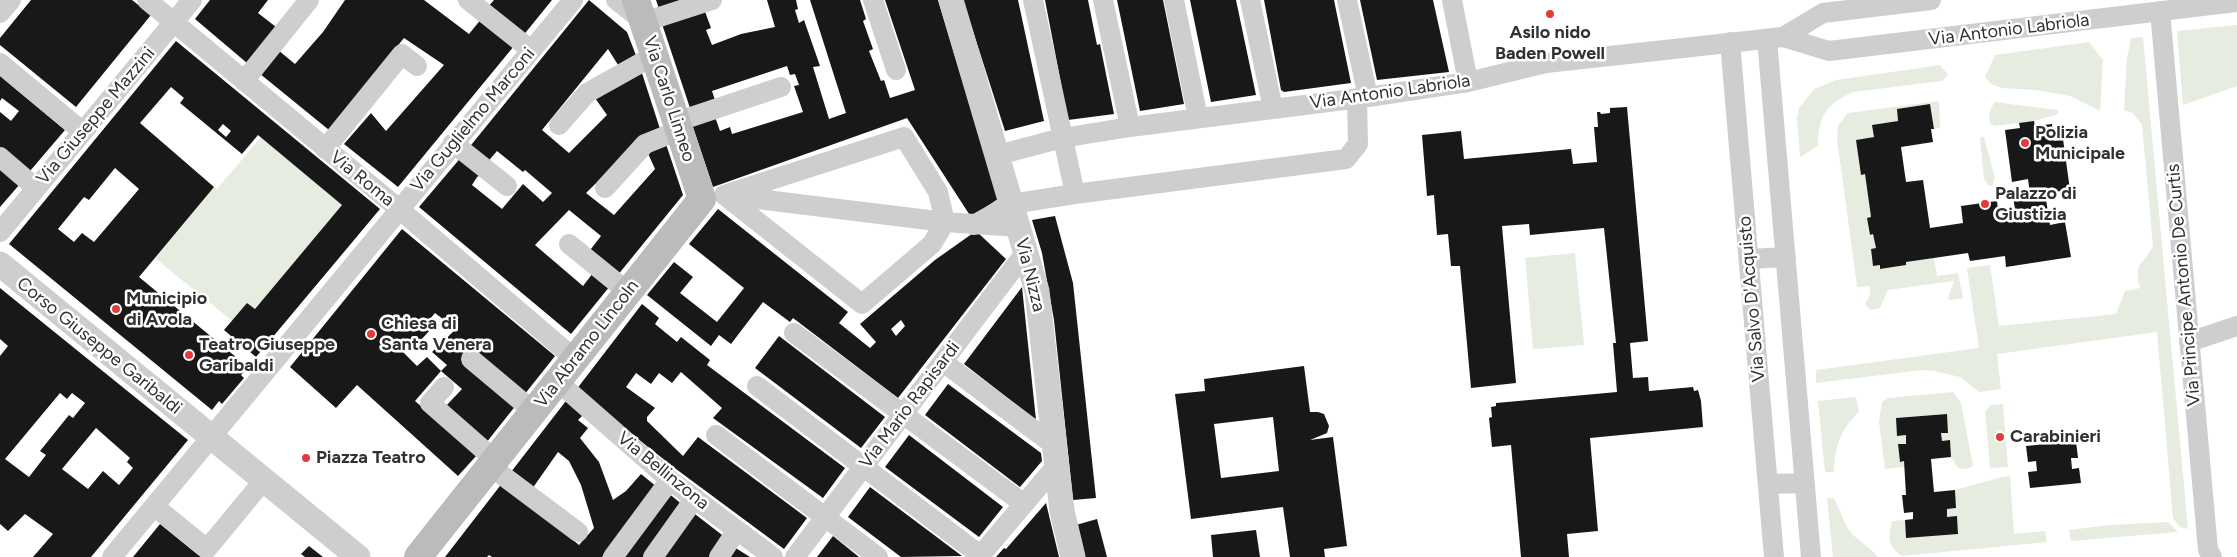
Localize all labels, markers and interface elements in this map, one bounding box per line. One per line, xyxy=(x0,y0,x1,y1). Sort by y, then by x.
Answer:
marker: Asilo nido Baden Powell xyxy=(1544,8,1556,20)
street label: Via Antonio Labriola xyxy=(1927,9,2091,51)
place label: Asilo nido Baden Powell xyxy=(1495,22,1605,64)
street label: Via Carlo Linneo xyxy=(638,33,700,165)
street label: Via Giuseppe Mazzini xyxy=(32,43,160,189)
street label: Via Guglielmo Marconi xyxy=(406,44,540,196)
street label: Via Antonio Labriola xyxy=(1308,70,1472,114)
place label: Polizia Municipale xyxy=(2035,122,2125,164)
marker: Polizia Municipale xyxy=(2019,137,2031,149)
street label: Via Roma xyxy=(325,147,399,211)
street label: Via Principe Antonio De Curtis xyxy=(2163,163,2205,407)
place label: Palazzo di Giustizia xyxy=(1995,183,2077,225)
marker: Palazzo di Giustizia xyxy=(1979,198,1991,210)
street label: Via Salvo D'Acquisto xyxy=(1734,215,1770,383)
street label: Via Nizza xyxy=(1010,236,1050,314)
street label: Corso Giuseppe Garibaldi xyxy=(12,273,186,419)
street label: Via Abramo Lincoln xyxy=(530,276,644,412)
place label: Municipio di Avola xyxy=(126,288,207,330)
marker: Municipio di Avola xyxy=(110,303,122,315)
place label: Chiesa di Santa Venera xyxy=(381,313,492,356)
marker: Chiesa di Santa Venera xyxy=(365,328,377,340)
place label: Teatro Giuseppe Garibaldi xyxy=(199,334,335,376)
street label: Via Mario Rapisardi xyxy=(855,337,965,473)
marker: Teatro Giuseppe Garibaldi xyxy=(183,349,195,361)
place label: Carabinieri xyxy=(2010,426,2101,448)
street label: Via Bellinzona xyxy=(613,427,713,515)
marker: Carabinieri xyxy=(1994,431,2006,443)
place label: Piazza Teatro xyxy=(316,447,426,469)
marker: Piazza Teatro xyxy=(300,452,312,464)

